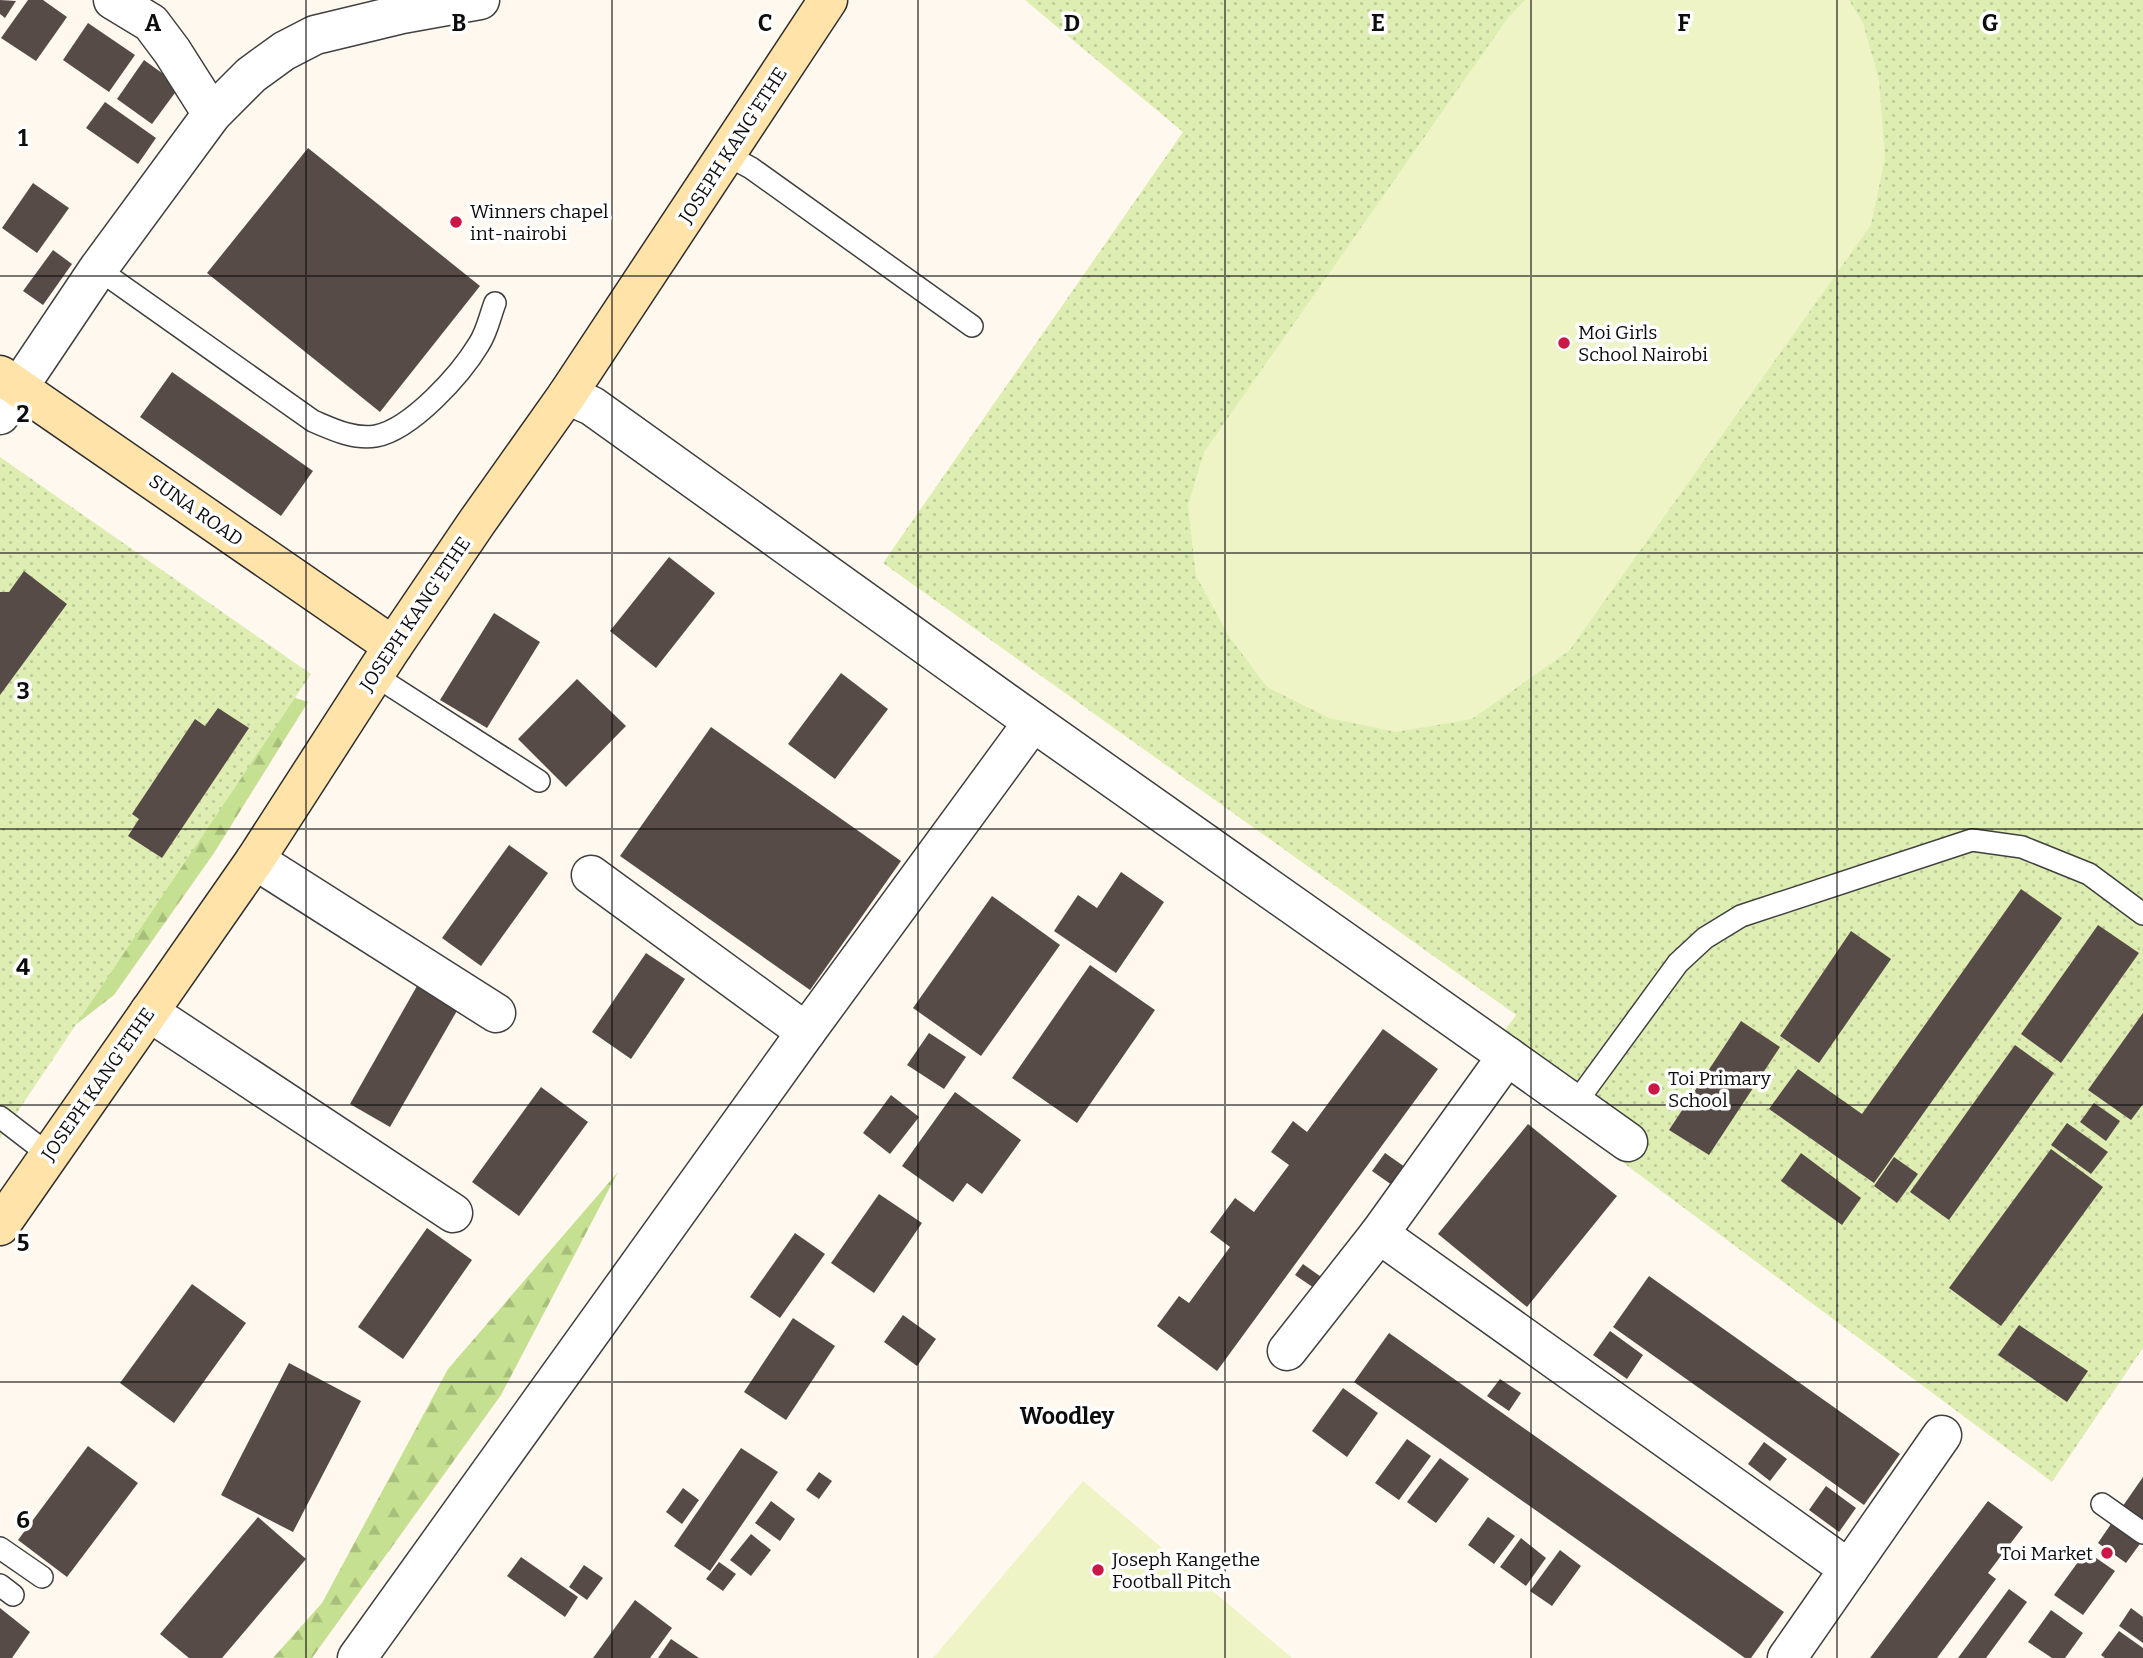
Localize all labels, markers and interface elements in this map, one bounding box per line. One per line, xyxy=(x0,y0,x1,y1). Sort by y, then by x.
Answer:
text: A xyxy=(145,9,162,37)
text: B xyxy=(452,9,466,37)
text: C xyxy=(758,9,772,37)
text: D xyxy=(1064,9,1080,37)
text: E xyxy=(1371,9,1385,37)
text: F xyxy=(1678,9,1691,37)
text: G xyxy=(1982,9,1999,37)
street label: JOSEPH KANG'ETHE xyxy=(673,63,792,228)
text: 1 xyxy=(18,124,28,152)
place label: Winners chapel int-nairobi xyxy=(470,200,609,245)
marker: Winners chapel int-nairobi xyxy=(448,214,464,230)
place label: Moi Girls School Nairobi xyxy=(1578,321,1708,366)
marker: Moi Girls School Nairobi xyxy=(1556,335,1572,351)
text: 2 xyxy=(17,400,30,428)
street label: SUNA ROAD xyxy=(145,469,247,551)
street label: JOSEPH KANG'ETHE xyxy=(354,532,475,696)
text: 3 xyxy=(16,677,30,705)
text: 4 xyxy=(16,953,30,981)
street label: JOSEPH KANG'ETHE xyxy=(36,1003,159,1166)
place label: Toi Primary School xyxy=(1668,1067,1772,1112)
marker: Toi Primary School xyxy=(1646,1081,1662,1097)
text: 5 xyxy=(17,1229,29,1257)
district label: Woodley xyxy=(1020,1402,1114,1430)
text: 6 xyxy=(16,1506,30,1534)
place label: Toi Market xyxy=(2000,1542,2093,1565)
marker: Toi Market xyxy=(2099,1545,2115,1561)
place label: Joseph Kangethe Football Pitch xyxy=(1111,1548,1260,1593)
marker: Joseph Kangethe Football Pitch xyxy=(1090,1562,1106,1578)

